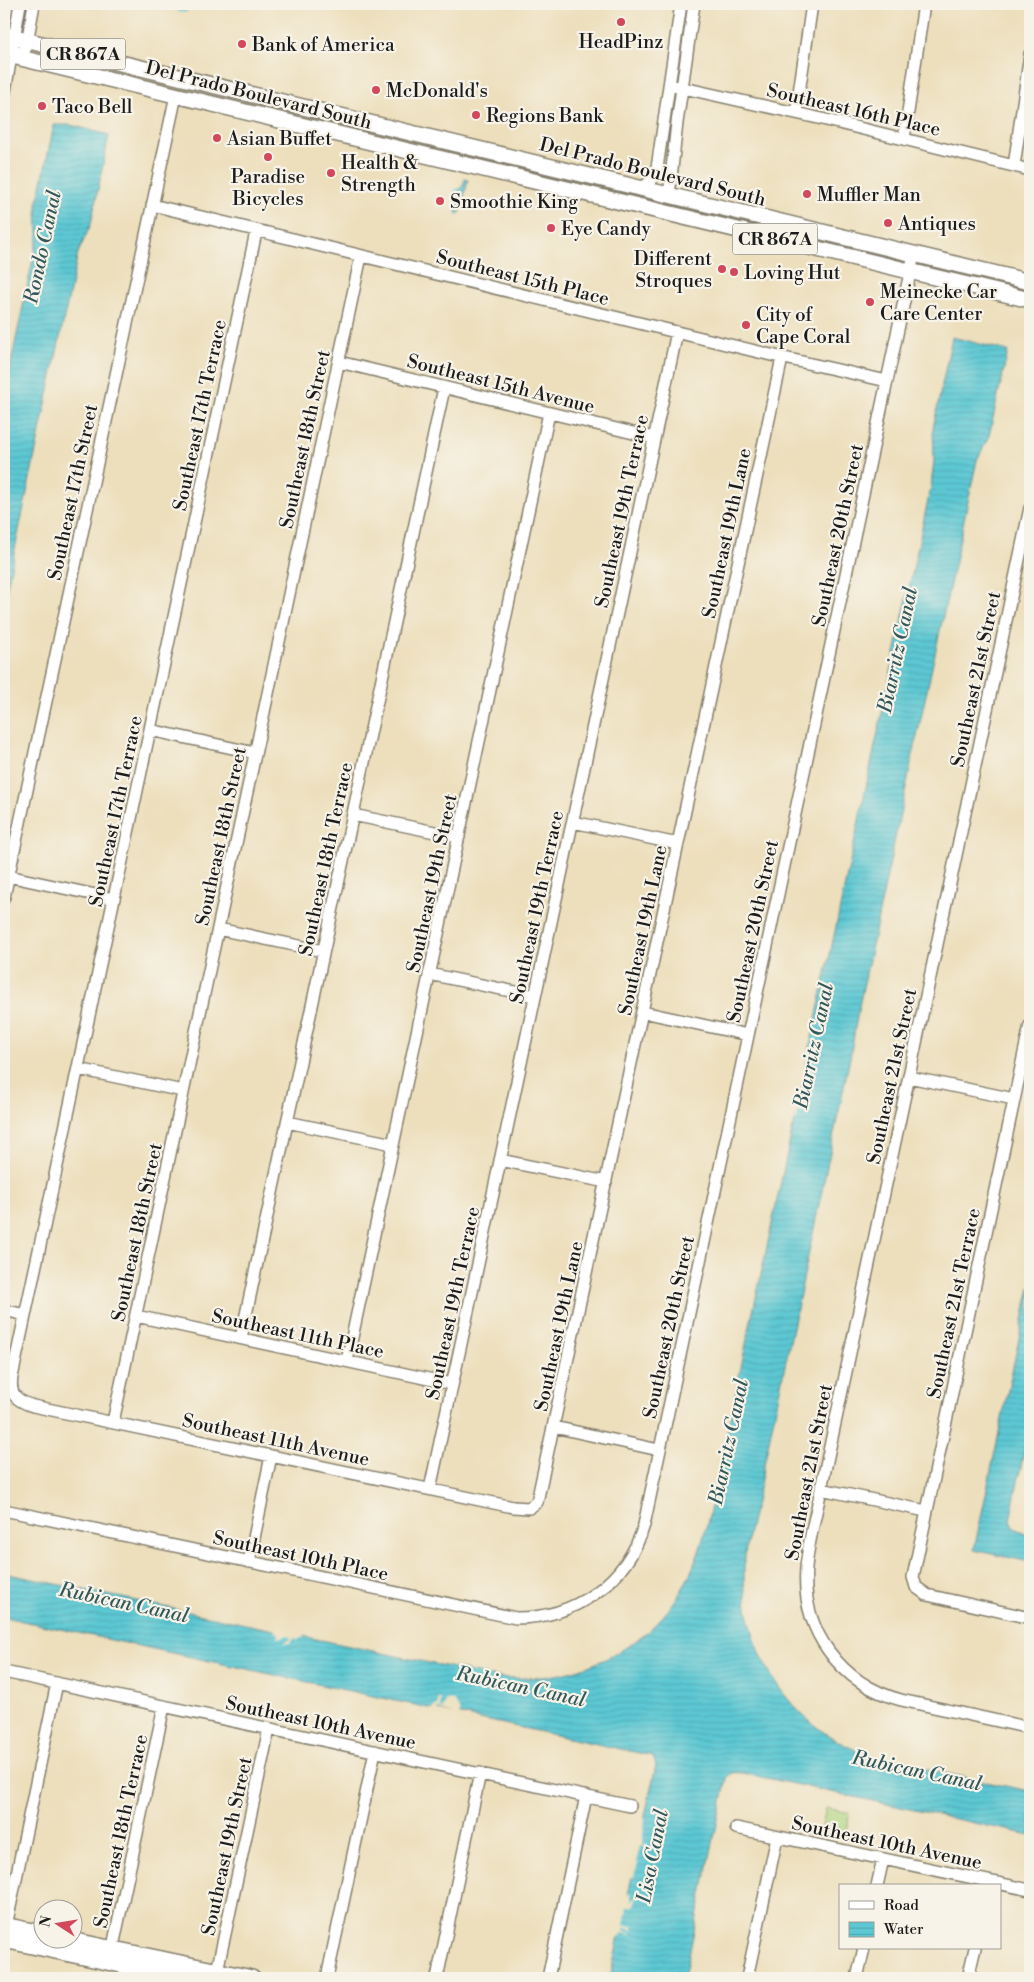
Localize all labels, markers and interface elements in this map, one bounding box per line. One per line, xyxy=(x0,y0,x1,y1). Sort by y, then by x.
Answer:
marker: HeadPinz xyxy=(615,16,627,28)
place label: HeadPinz xyxy=(579,30,663,54)
place label: Bank of America xyxy=(251,33,395,57)
marker: Bank of America xyxy=(236,38,248,50)
road number: CR 867A xyxy=(41,39,126,70)
street label: Del Prado Boulevard South xyxy=(143,55,374,135)
street label: Southeast 16th Place xyxy=(765,78,943,142)
place label: McDonald's xyxy=(386,79,488,103)
marker: McDonald's xyxy=(370,84,382,96)
place label: Taco Bell xyxy=(52,95,133,119)
marker: Taco Bell xyxy=(36,100,48,112)
place label: Regions Bank xyxy=(486,104,604,128)
marker: Regions Bank xyxy=(470,109,482,121)
place label: Asian Buffet xyxy=(226,127,332,151)
marker: Asian Buffet xyxy=(211,132,223,144)
street label: Del Prado Boulevard South xyxy=(537,132,768,212)
marker: Paradise Bicycles xyxy=(262,151,274,163)
place label: Health & Strength xyxy=(341,151,419,197)
place label: Paradise Bicycles xyxy=(231,165,305,211)
marker: Health & Strength xyxy=(325,167,337,179)
place label: Muffler Man xyxy=(817,183,921,207)
water label: Rondo Canal xyxy=(19,188,68,307)
marker: Muffler Man xyxy=(801,188,813,200)
place label: Smoothie King xyxy=(450,190,578,214)
marker: Smoothie King xyxy=(434,195,446,207)
place label: Antiques xyxy=(897,212,976,236)
place label: Eye Candy xyxy=(561,217,652,241)
marker: Antiques xyxy=(882,217,894,229)
marker: Eye Candy xyxy=(545,222,557,234)
road number: CR 867A xyxy=(732,223,818,254)
street label: Southeast 15th Place xyxy=(434,245,612,311)
place label: Different Stroques xyxy=(634,247,712,293)
place label: Loving Hut xyxy=(744,261,841,285)
marker: Different Stroques xyxy=(716,263,728,275)
marker: Loving Hut xyxy=(728,266,740,278)
place label: Meinecke Car Care Center xyxy=(880,280,997,326)
marker: Meinecke Car Care Center xyxy=(864,296,876,308)
place label: City of Cape Coral xyxy=(756,303,851,349)
street label: Southeast 17th Terrace xyxy=(168,317,232,513)
marker: City of Cape Coral xyxy=(740,319,752,331)
street label: Southeast 18th Street xyxy=(274,347,336,531)
street label: Southeast 15th Avenue xyxy=(404,349,597,419)
street label: Southeast 17th Street xyxy=(43,402,103,583)
street label: Southeast 19th Terrace xyxy=(590,412,654,610)
street label: Southeast 20th Street xyxy=(807,441,869,629)
street label: Southeast 19th Lane xyxy=(697,446,757,620)
water label: Biarritz Canal xyxy=(873,585,924,717)
street label: Southeast 21st Street xyxy=(946,589,1006,769)
street label: Southeast 17th Terrace xyxy=(84,713,148,909)
street label: Southeast 18th Street xyxy=(190,744,252,928)
street label: Southeast 18th Terrace xyxy=(294,760,358,958)
street label: Southeast 19th Street xyxy=(401,792,463,975)
street label: Southeast 19th Terrace xyxy=(505,808,569,1006)
street label: Southeast 20th Street xyxy=(722,837,784,1025)
street label: Southeast 19th Lane xyxy=(613,843,673,1017)
water label: Biarritz Canal xyxy=(789,981,840,1113)
street label: Southeast 21st Street xyxy=(862,986,922,1166)
street label: Southeast 18th Street xyxy=(106,1140,168,1324)
street label: Southeast 19th Terrace xyxy=(421,1204,485,1402)
street label: Southeast 21st Terrace xyxy=(922,1206,986,1401)
street label: Southeast 20th Street xyxy=(638,1233,700,1421)
street label: Southeast 19th Lane xyxy=(529,1239,589,1413)
street label: Southeast 11th Place xyxy=(209,1304,386,1364)
water label: Biarritz Canal xyxy=(704,1377,755,1509)
street label: Southeast 21st Street xyxy=(780,1382,838,1562)
street label: Southeast 11th Avenue xyxy=(180,1408,372,1472)
street label: Southeast 10th Place xyxy=(211,1526,391,1586)
water label: Rubican Canal xyxy=(56,1577,191,1630)
water label: Rubican Canal xyxy=(453,1661,588,1714)
street label: Southeast 10th Avenue xyxy=(223,1691,418,1755)
street label: Southeast 18th Terrace xyxy=(89,1732,153,1930)
water label: Rubican Canal xyxy=(849,1745,984,1798)
street label: Southeast 19th Street xyxy=(196,1755,258,1938)
water label: Lisa Canal xyxy=(632,1807,675,1906)
street label: Southeast 10th Avenue xyxy=(789,1811,984,1875)
legend xyxy=(839,1884,1002,1950)
text: Road xyxy=(884,1896,919,1915)
north arrow xyxy=(32,1900,82,1950)
text: N xyxy=(36,1914,56,1929)
text: Water xyxy=(883,1920,924,1939)

